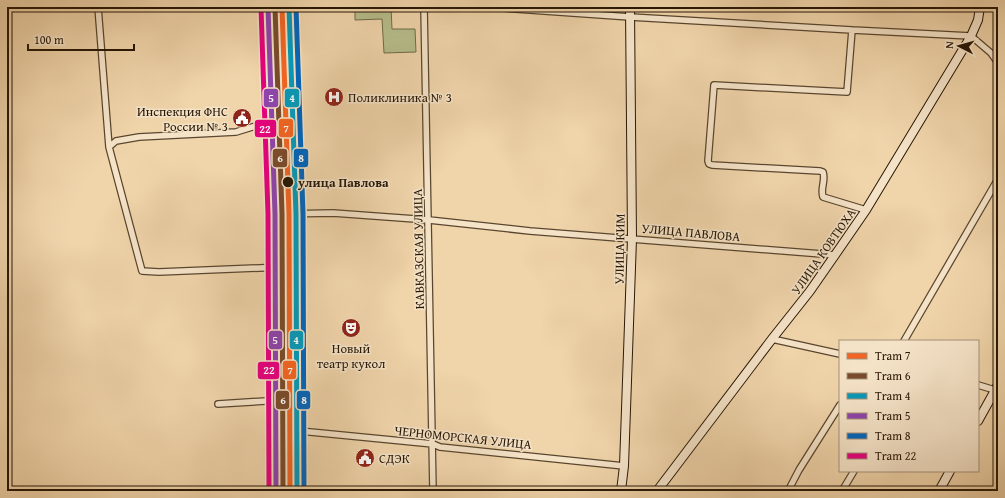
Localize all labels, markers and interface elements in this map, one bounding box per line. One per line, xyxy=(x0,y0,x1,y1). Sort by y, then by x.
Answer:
scale bar xyxy=(28,26,134,52)
north arrow xyxy=(939,26,979,66)
text: 100 m xyxy=(34,31,64,48)
text: N xyxy=(941,40,957,49)
hospital icon: Поликлиника № 3 xyxy=(323,86,345,108)
line badge: 5 xyxy=(263,88,279,108)
line badge: 4 xyxy=(284,88,300,108)
place label: Поликлиника № 3 xyxy=(348,88,452,107)
text: 5 xyxy=(268,90,274,106)
text: 4 xyxy=(289,90,295,106)
place label: Инспекция ФНС России № 3 xyxy=(137,102,228,136)
public building icon: Инспекция ФНС России № 3 xyxy=(231,107,253,129)
line badge: 7 xyxy=(278,118,294,138)
line badge: 22 xyxy=(254,119,277,138)
text: 7 xyxy=(283,120,289,136)
text: 22 xyxy=(259,121,271,137)
line badge: 6 xyxy=(272,148,288,168)
line badge: 8 xyxy=(293,148,309,168)
text: 6 xyxy=(277,150,283,166)
text: 8 xyxy=(298,150,304,166)
place label: улица Павлова xyxy=(297,173,389,192)
marker: улица Павлова xyxy=(281,175,295,189)
street label: КАВКАЗСКАЯ УЛИЦА xyxy=(408,188,429,309)
street label: УЛИЦА КОВТЮХА xyxy=(786,204,860,298)
street label: УЛИЦА КИМ xyxy=(609,213,630,285)
street label: УЛИЦА ПАВЛОВА xyxy=(641,219,741,246)
theatre icon: Новый театр кукол xyxy=(340,317,362,339)
line badge: 5 xyxy=(268,330,283,350)
line badge: 4 xyxy=(289,330,304,350)
text: 5 xyxy=(272,332,278,348)
text: 4 xyxy=(293,332,299,348)
place label: Новый театр кукол xyxy=(317,339,385,373)
legend xyxy=(839,340,979,472)
text: Tram 7 xyxy=(875,347,911,364)
line badge: 7 xyxy=(282,360,297,380)
line badge: 22 xyxy=(257,361,280,380)
text: 22 xyxy=(263,362,275,378)
text: 7 xyxy=(287,362,293,378)
text: Tram 6 xyxy=(875,367,911,384)
text: Tram 4 xyxy=(875,387,911,404)
line badge: 6 xyxy=(275,390,290,410)
line badge: 8 xyxy=(296,390,311,410)
text: 6 xyxy=(280,392,286,408)
text: 8 xyxy=(301,392,307,408)
text: Tram 5 xyxy=(875,407,911,424)
street label: ЧЕРНОМОРСКАЯ УЛИЦА xyxy=(393,421,533,454)
text: Tram 8 xyxy=(875,427,911,444)
public building icon: СДЭК xyxy=(354,447,376,469)
text: Tram 22 xyxy=(875,447,916,464)
place label: СДЭК xyxy=(379,449,410,468)

